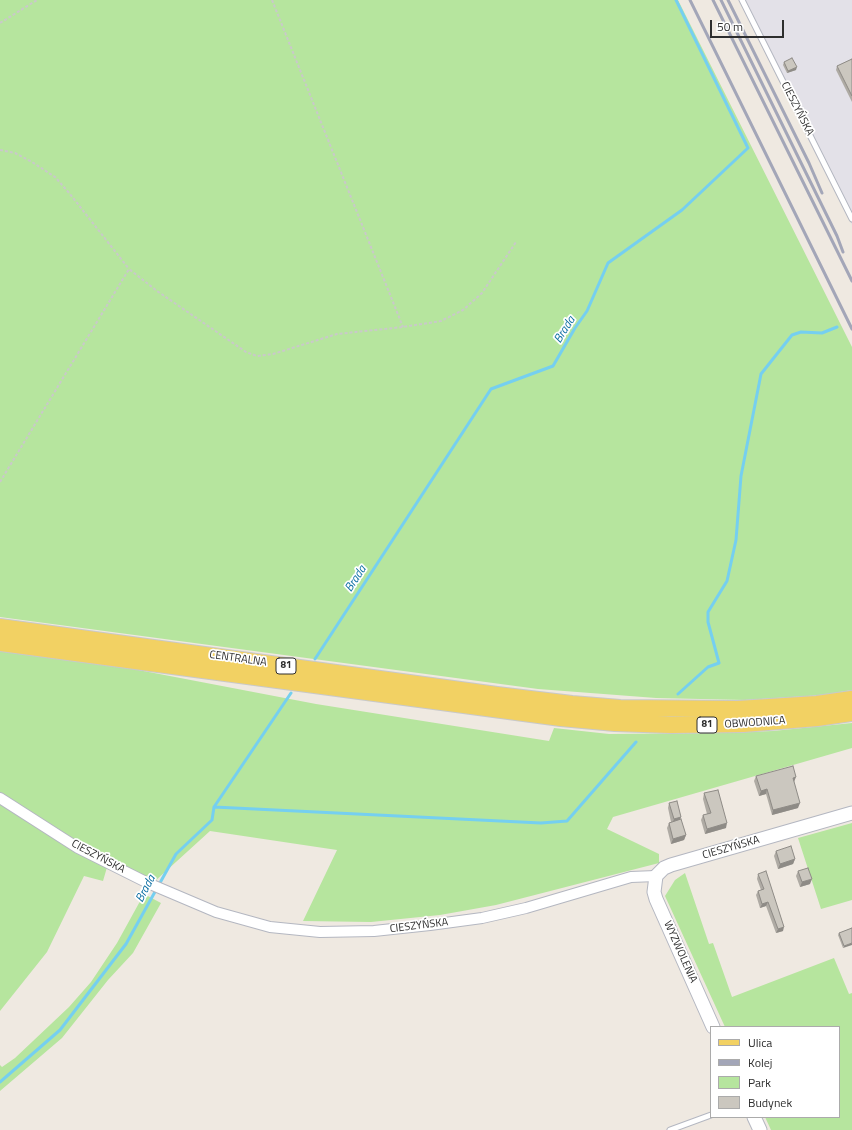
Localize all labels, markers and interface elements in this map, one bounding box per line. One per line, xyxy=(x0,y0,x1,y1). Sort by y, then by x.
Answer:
scale bar xyxy=(712,12,786,38)
text: 50 m xyxy=(717,17,743,36)
street label: CIESZYŃSKA xyxy=(778,80,816,138)
water label: Brada xyxy=(551,314,579,346)
water label: Brada xyxy=(342,563,370,595)
street label: CENTRALNA xyxy=(208,648,268,670)
road number: 81 xyxy=(276,658,296,674)
street label: OBWODNICA xyxy=(724,714,786,732)
road number: 81 xyxy=(697,717,717,733)
street label: CIESZYŃSKA xyxy=(701,834,761,862)
street label: CIESZYŃSKA xyxy=(69,837,127,877)
water label: Brada xyxy=(133,873,159,905)
street label: CIESZYŃSKA xyxy=(389,916,449,936)
street label: WYZWOLENIA xyxy=(660,919,700,985)
legend xyxy=(710,1026,840,1118)
text: Ulica xyxy=(748,1033,772,1052)
text: Kolej xyxy=(748,1053,772,1072)
text: Park xyxy=(748,1073,771,1092)
text: Budynek xyxy=(748,1093,792,1112)

